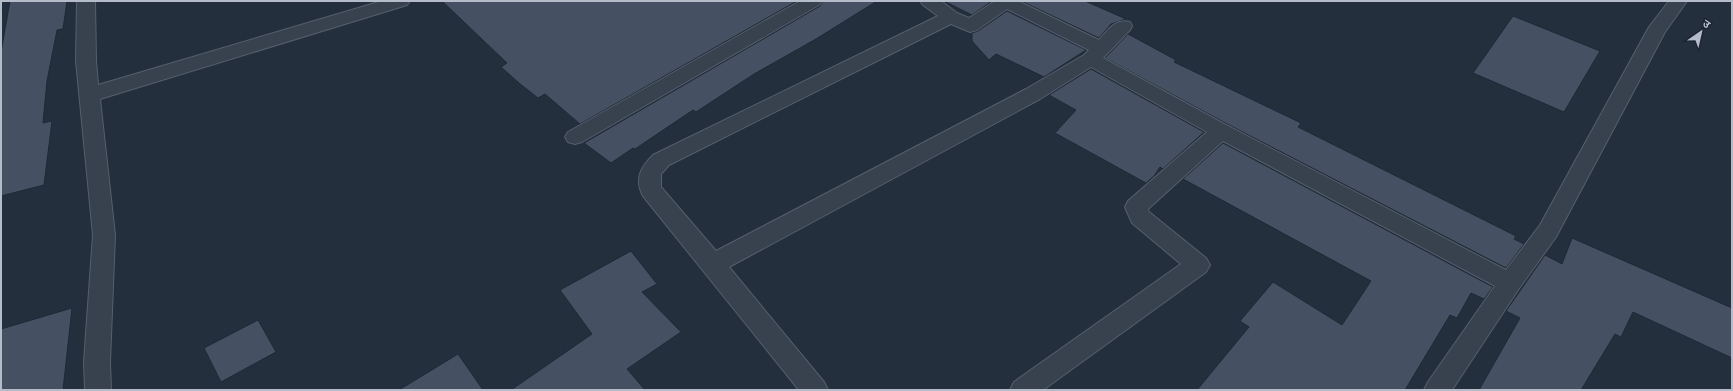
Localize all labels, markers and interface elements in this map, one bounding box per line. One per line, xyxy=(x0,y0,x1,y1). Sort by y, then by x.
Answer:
north arrow xyxy=(1681,12,1721,52)
text: उ xyxy=(1700,17,1713,32)

